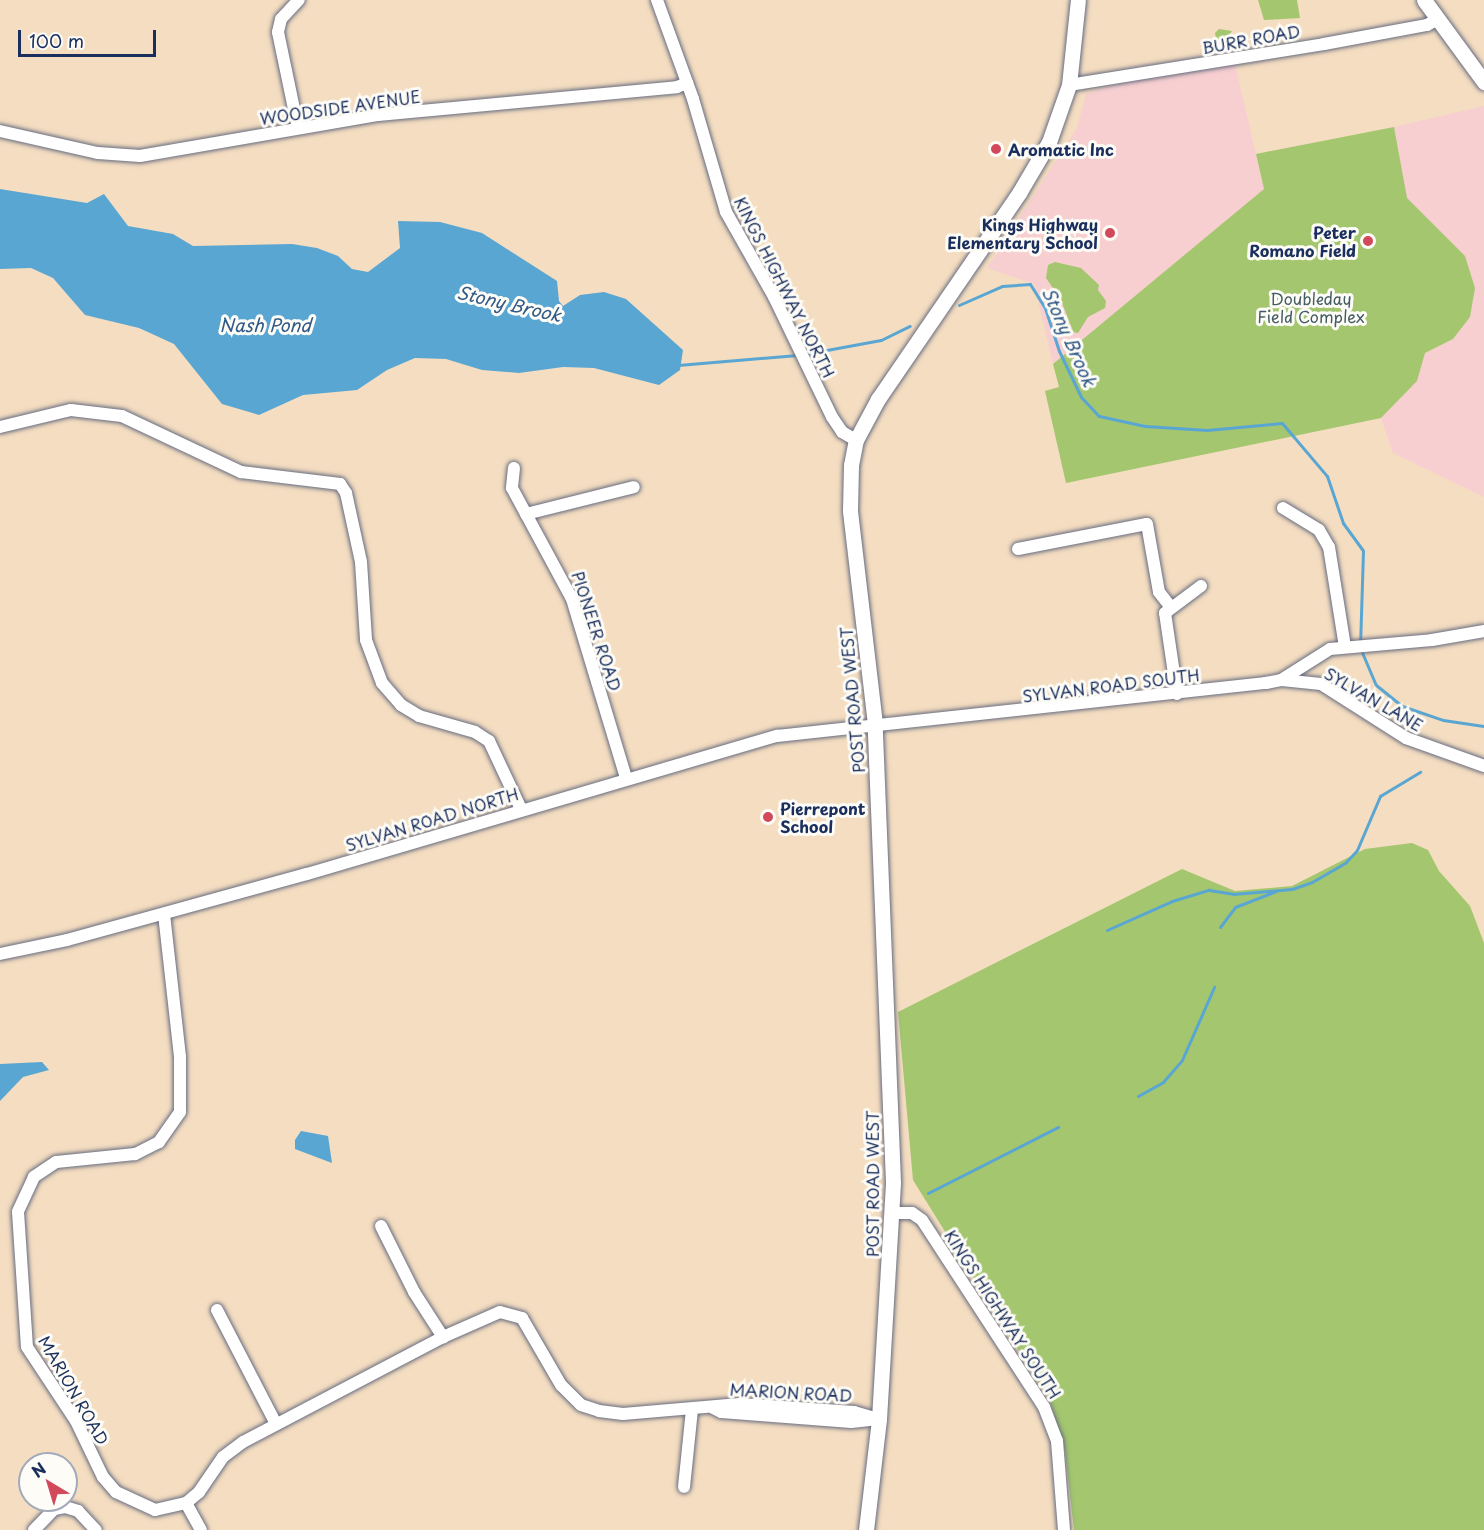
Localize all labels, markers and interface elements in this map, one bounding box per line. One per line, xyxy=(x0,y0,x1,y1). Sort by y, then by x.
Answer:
scale bar xyxy=(21,18,159,56)
street label: BURR ROAD xyxy=(1200,21,1302,57)
text: 100 m xyxy=(29,27,84,54)
street label: WOODSIDE AVENUE xyxy=(258,86,422,128)
place label: Aromatic Inc xyxy=(1008,139,1114,159)
marker: Aromatic Inc xyxy=(989,142,1003,156)
street label: KINGS HIGHWAY NORTH xyxy=(730,192,840,382)
place label: Kings Highway Elementary School xyxy=(947,214,1098,252)
place label: Peter Romano Field xyxy=(1249,222,1356,260)
marker: Kings Highway Elementary School xyxy=(1103,226,1117,240)
marker: Peter Romano Field xyxy=(1361,234,1375,248)
water label: Stony Brook xyxy=(454,281,564,327)
water label: Stony Brook xyxy=(1037,284,1101,390)
park label: Doubleday Field Complex xyxy=(1257,288,1365,326)
water label: Nash Pond xyxy=(219,314,311,336)
street label: PIONEER ROAD xyxy=(568,568,626,694)
street label: POST ROAD WEST xyxy=(836,625,868,775)
street label: SYLVAN LANE xyxy=(1321,663,1427,735)
street label: SYLVAN ROAD SOUTH xyxy=(1021,665,1201,705)
street label: SYLVAN ROAD NORTH xyxy=(343,783,521,855)
place label: Pierrepont School xyxy=(780,798,865,836)
marker: Pierrepont School xyxy=(761,810,775,824)
street label: POST ROAD WEST xyxy=(862,1110,882,1258)
street label: KINGS HIGHWAY SOUTH xyxy=(940,1225,1066,1403)
street label: MARION ROAD xyxy=(35,1332,113,1448)
street label: MARION ROAD xyxy=(729,1379,853,1405)
north arrow xyxy=(18,1452,78,1512)
text: N xyxy=(26,1456,51,1483)

